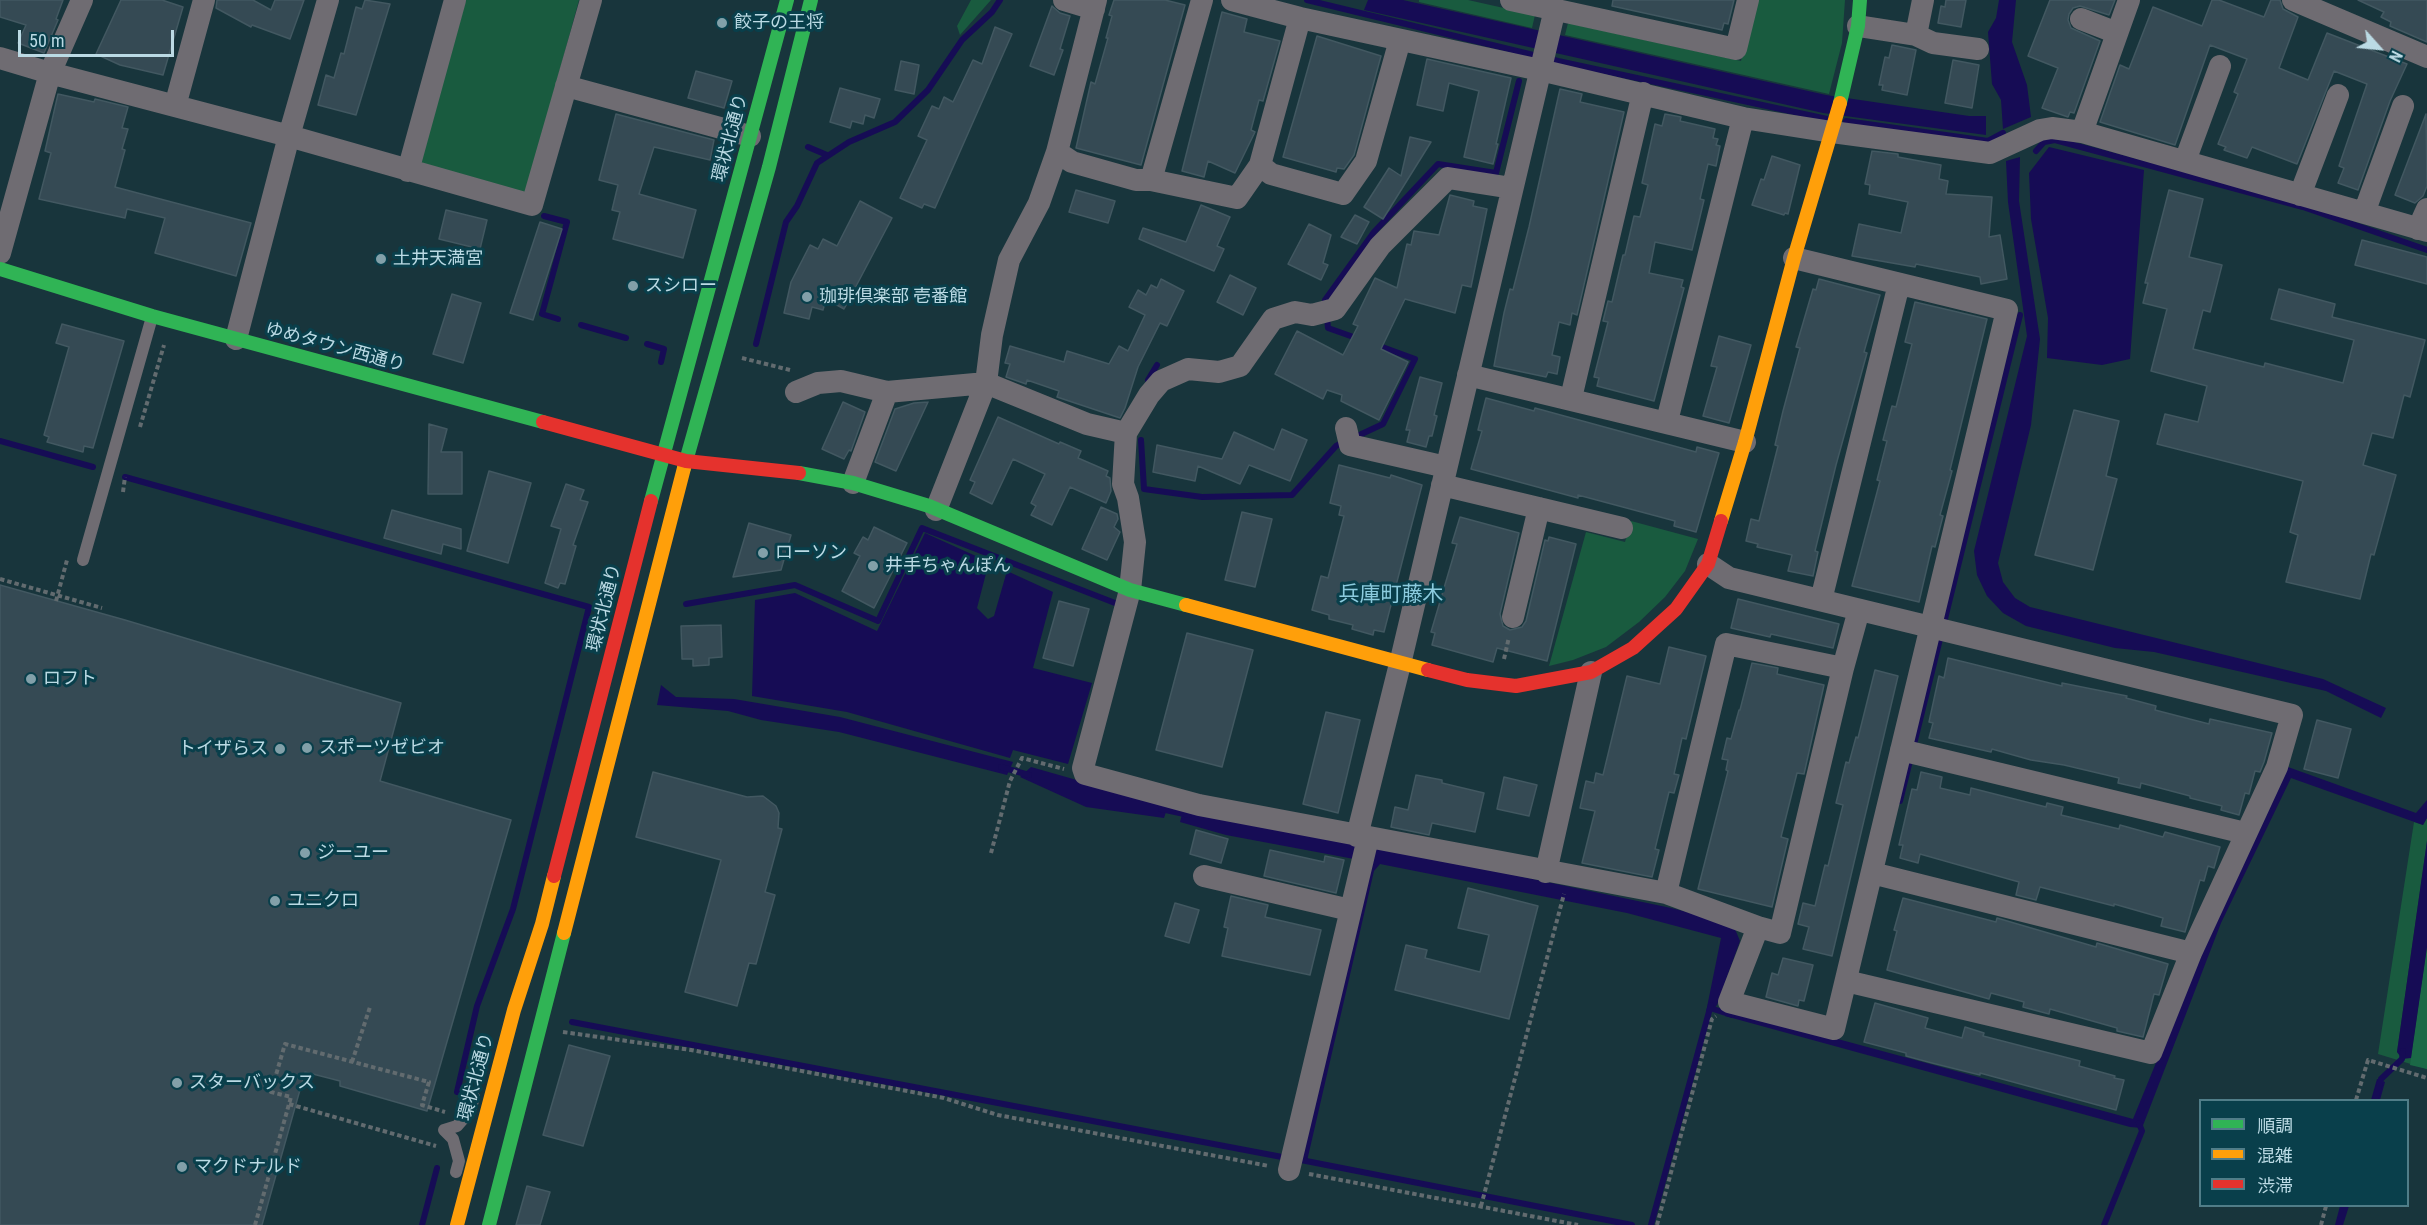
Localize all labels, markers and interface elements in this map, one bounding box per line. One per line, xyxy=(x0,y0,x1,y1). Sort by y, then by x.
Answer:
place label: 餃子の王将 xyxy=(734,12,824,34)
marker: 餃子の王将 xyxy=(715,16,729,30)
scale bar xyxy=(21,18,177,56)
north arrow xyxy=(2349,18,2409,78)
text: 50 m xyxy=(29,30,64,51)
text: N xyxy=(2385,48,2406,65)
street label: 環状北通り xyxy=(709,92,753,184)
place label: 土井天満宮 xyxy=(393,248,483,270)
marker: 土井天満宮 xyxy=(374,252,388,266)
place label: スシロー xyxy=(645,275,717,297)
marker: スシロー xyxy=(626,279,640,293)
place label: 珈琲倶楽部 壱番館 xyxy=(819,286,967,308)
marker: 珈琲倶楽部 壱番館 xyxy=(800,290,814,304)
street label: ゆめタウン西通り xyxy=(263,319,407,377)
place label: ローソン xyxy=(775,542,847,564)
marker: ローソン xyxy=(756,546,770,560)
place label: 井手ちゃんぽん xyxy=(885,555,1011,577)
marker: 井手ちゃんぽん xyxy=(866,559,880,573)
street label: 環状北通り xyxy=(584,562,626,654)
district label: 兵庫町藤木 xyxy=(1339,583,1443,609)
place label: ロフト xyxy=(43,668,97,690)
marker: ロフト xyxy=(24,672,38,686)
place label: スポーツゼビオ xyxy=(319,737,445,759)
place label: トイザらス xyxy=(178,738,268,760)
marker: スポーツゼビオ xyxy=(300,741,314,755)
marker: トイザらス xyxy=(273,742,287,756)
place label: ジーユー xyxy=(317,842,389,864)
marker: ジーユー xyxy=(298,846,312,860)
place label: ユニクロ xyxy=(287,890,359,912)
marker: ユニクロ xyxy=(268,894,282,908)
street label: 環状北通り xyxy=(455,1031,499,1123)
place label: スターバックス xyxy=(189,1072,315,1094)
marker: スターバックス xyxy=(170,1076,184,1090)
legend xyxy=(2199,1099,2409,1207)
text: 順調 xyxy=(2257,1115,2293,1136)
text: 混雑 xyxy=(2257,1145,2293,1166)
place label: マクドナルド xyxy=(194,1156,302,1178)
marker: マクドナルド xyxy=(175,1160,189,1174)
text: 渋滞 xyxy=(2257,1175,2293,1196)

